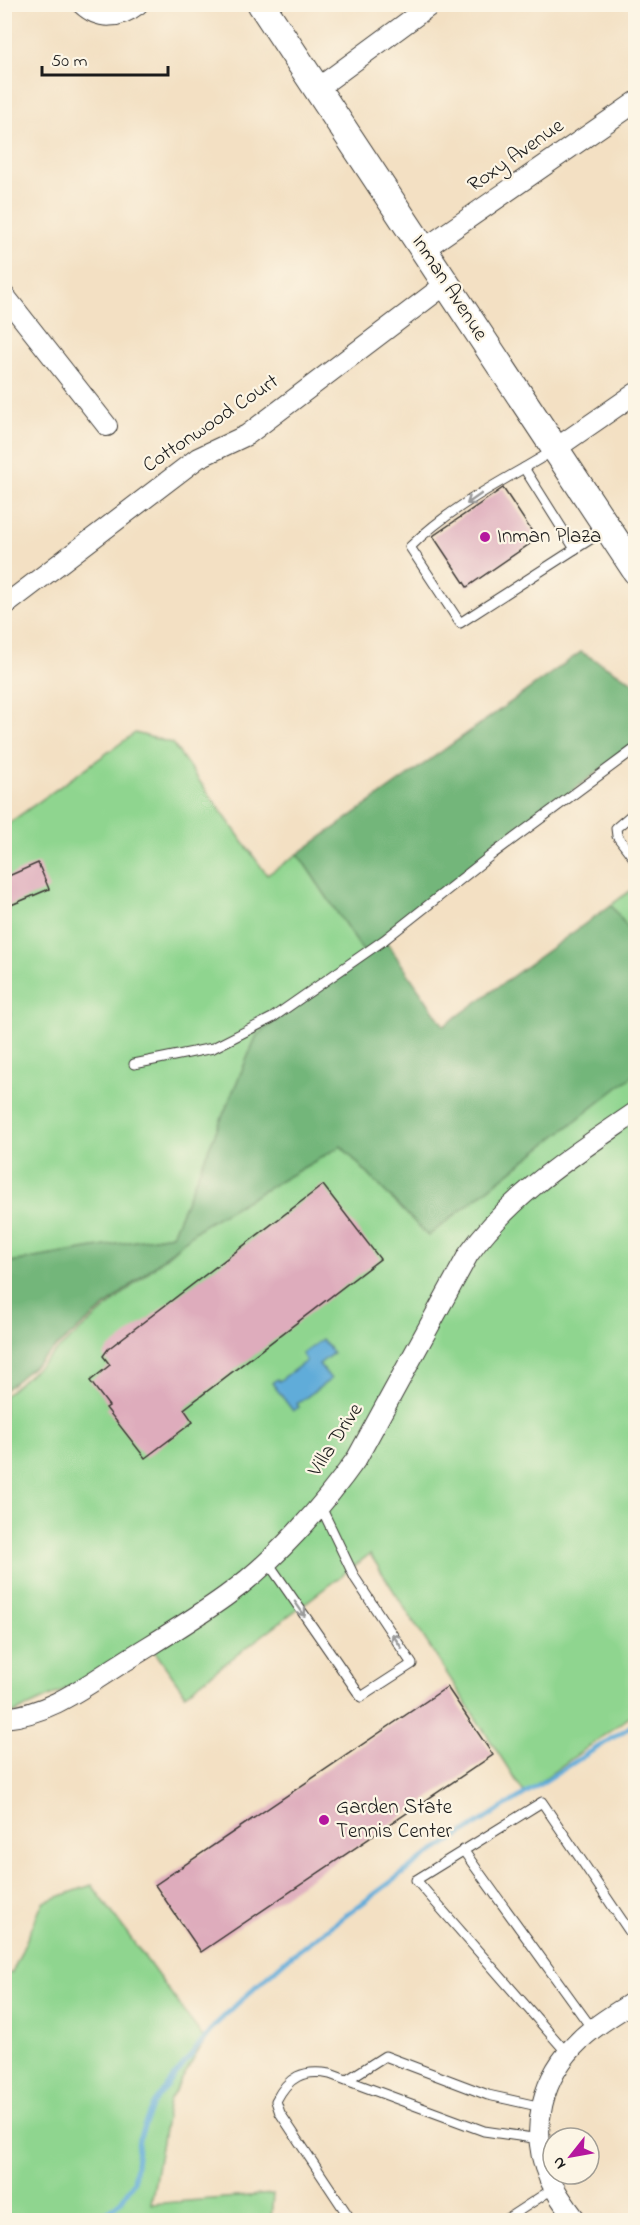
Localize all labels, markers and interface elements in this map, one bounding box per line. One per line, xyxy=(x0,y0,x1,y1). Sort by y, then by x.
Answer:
scale bar xyxy=(42,39,168,77)
text: 50 m xyxy=(51,49,88,75)
street label: Roxy Avenue xyxy=(462,111,572,202)
street label: Inman Avenue xyxy=(403,229,495,348)
street label: Cottonwood Court xyxy=(137,367,285,481)
one-way arrow xyxy=(466,493,483,505)
place label: Inman Plaza xyxy=(497,522,601,552)
marker: Inman Plaza xyxy=(478,530,492,544)
street label: Villa Drive xyxy=(300,1397,371,1483)
one-way arrow xyxy=(294,1600,306,1616)
one-way arrow xyxy=(391,1633,403,1650)
place label: Garden State Tennis Center xyxy=(336,1793,453,1847)
marker: Garden State Tennis Center xyxy=(317,1813,331,1827)
north arrow xyxy=(541,2126,601,2186)
text: N xyxy=(547,2152,573,2174)

